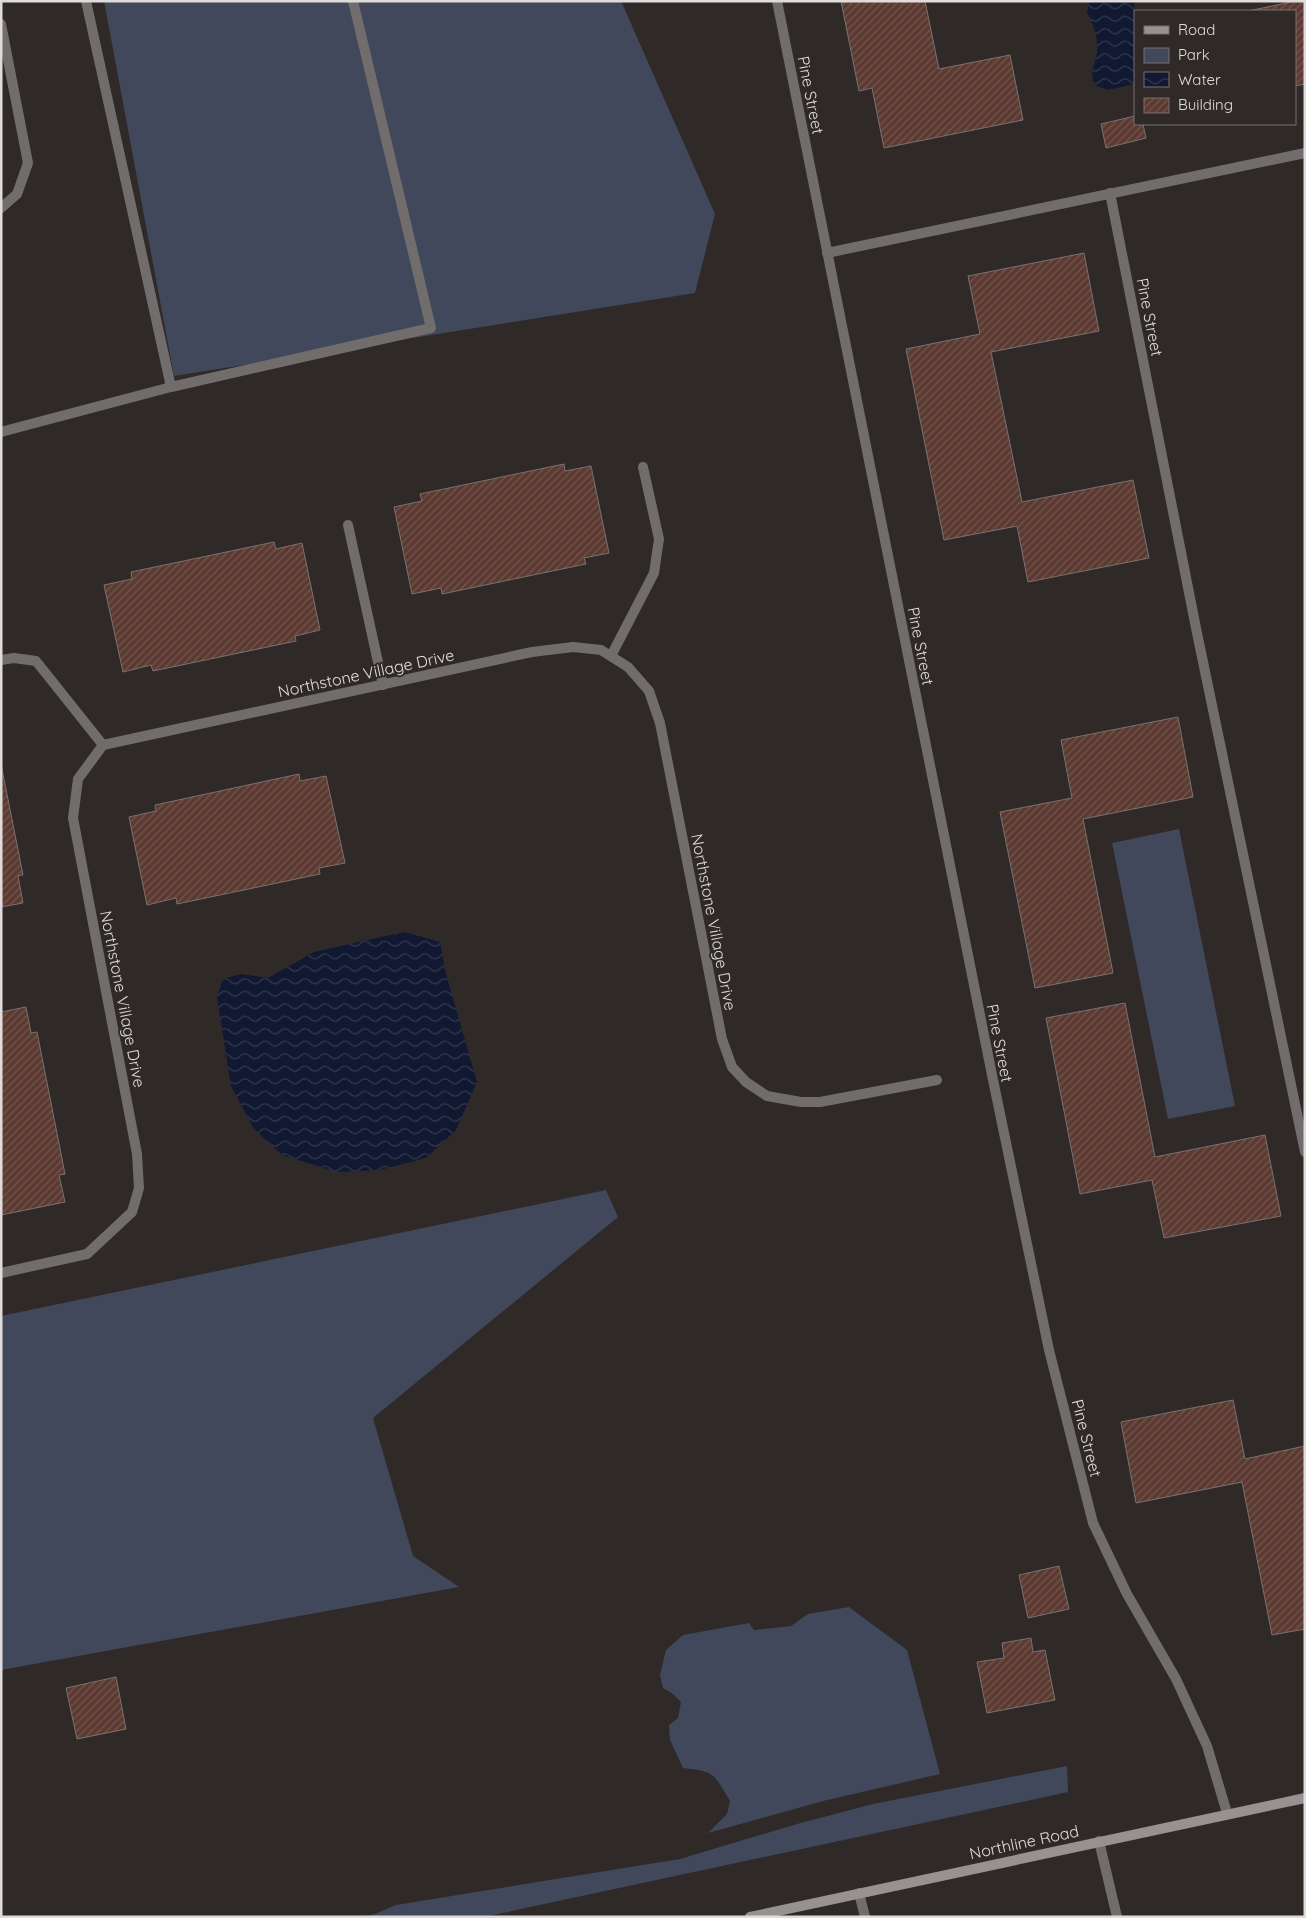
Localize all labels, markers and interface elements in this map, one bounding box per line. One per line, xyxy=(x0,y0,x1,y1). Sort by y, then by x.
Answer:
legend xyxy=(1134,10,1296,125)
text: Road xyxy=(1178,20,1215,39)
text: Park xyxy=(1178,45,1210,64)
street label: Pine Street xyxy=(794,54,828,136)
text: Water xyxy=(1178,70,1221,89)
text: Building xyxy=(1178,95,1233,114)
street label: Pine Street xyxy=(1133,276,1167,358)
street label: Pine Street xyxy=(904,605,938,687)
street label: Northstone Village Drive xyxy=(276,645,456,701)
street label: Northstone Village Drive xyxy=(687,832,741,1012)
street label: Northstone Village Drive xyxy=(96,909,150,1089)
street label: Pine Street xyxy=(983,1002,1017,1084)
street label: Pine Street xyxy=(1068,1397,1106,1479)
street label: Northline Road xyxy=(967,1821,1081,1863)

